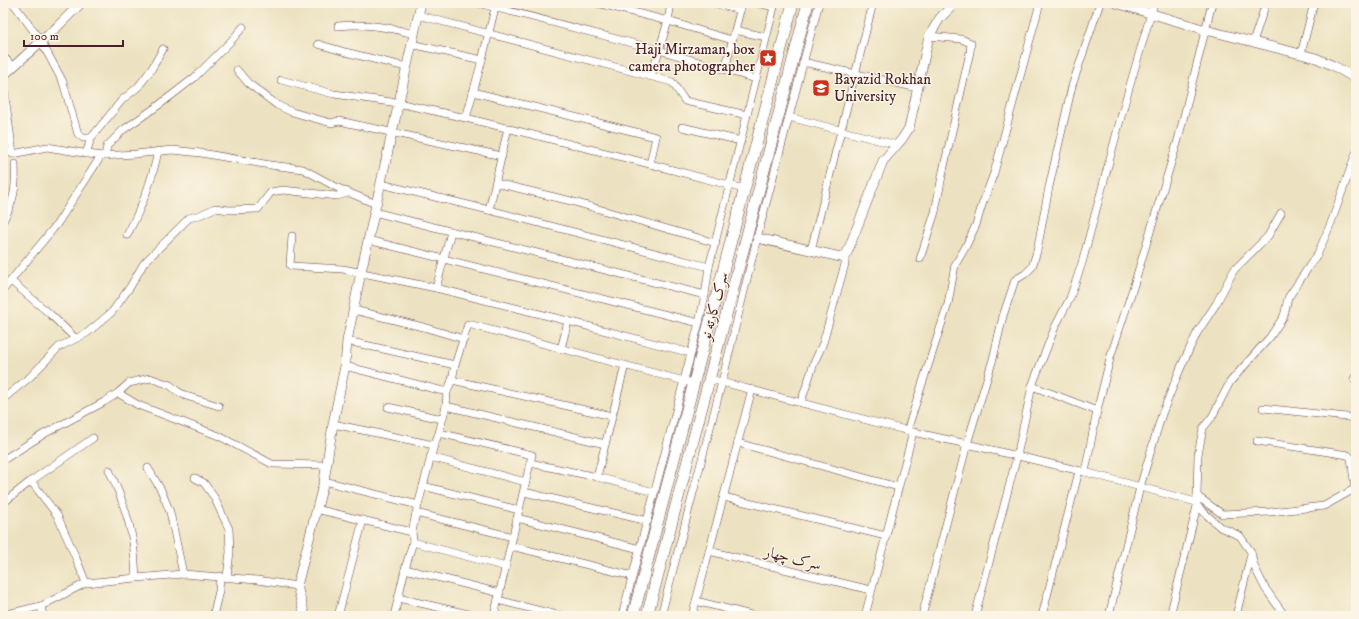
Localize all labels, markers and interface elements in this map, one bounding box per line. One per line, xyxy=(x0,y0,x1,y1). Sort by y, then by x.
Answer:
scale bar xyxy=(24,22,123,48)
text: 100 m xyxy=(30,29,59,44)
place label: Haji Mirzaman, box camera photographer xyxy=(629,40,756,76)
place icon: Haji Mirzaman, box camera photographer xyxy=(758,48,778,68)
place label: Bayazid Rokhan University xyxy=(834,70,931,106)
school or university icon: Bayazid Rokhan University xyxy=(811,78,831,98)
street label: سرک کارته نو xyxy=(696,270,733,344)
street label: سرک چهار xyxy=(761,542,823,575)

